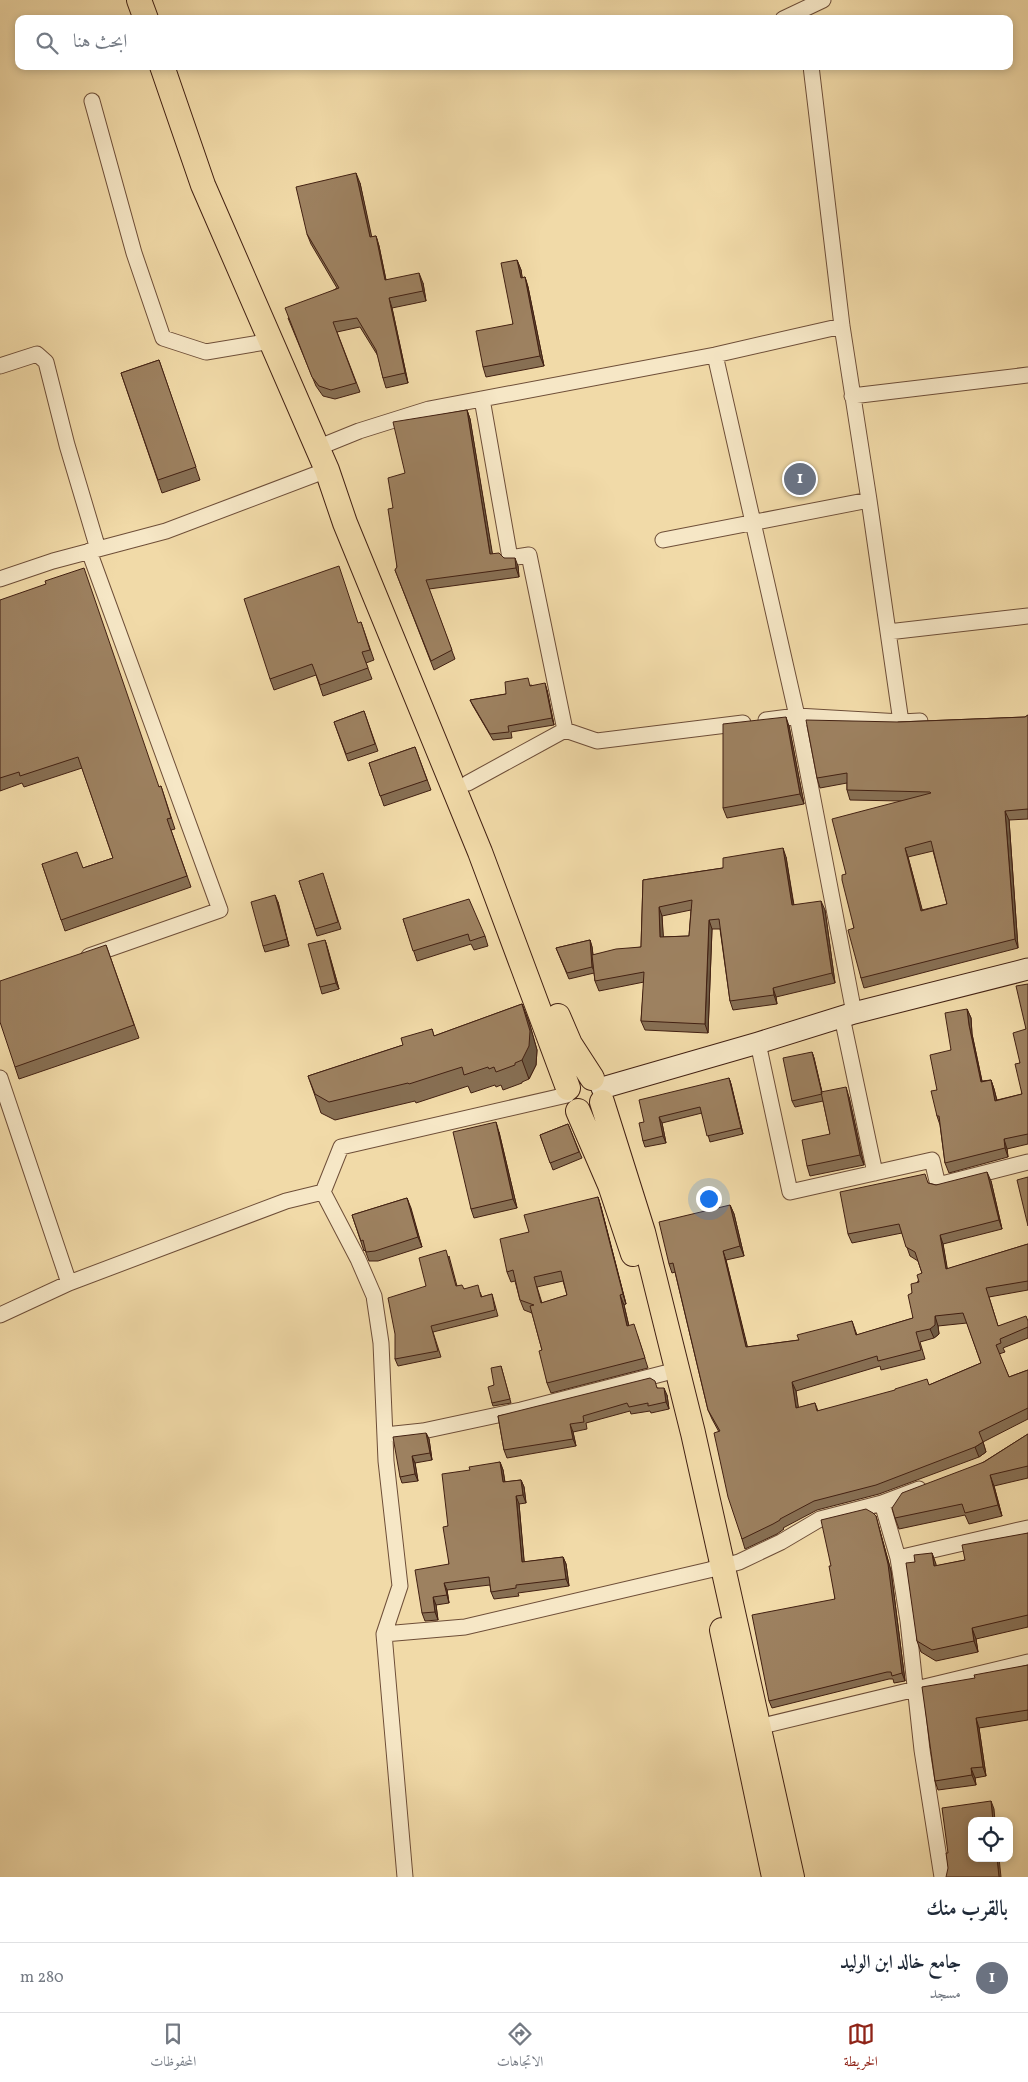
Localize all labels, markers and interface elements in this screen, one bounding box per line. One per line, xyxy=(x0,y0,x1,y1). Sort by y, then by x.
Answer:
search box xyxy=(15,15,1013,70)
icon: search xyxy=(33,29,61,57)
text: ابحث هنا xyxy=(73,29,127,55)
pin: 1 xyxy=(784,460,816,498)
your location xyxy=(696,1186,722,1212)
map controls xyxy=(968,1817,1013,1862)
button: locate xyxy=(968,1817,1013,1862)
text: بالقرب منك xyxy=(926,1895,1008,1924)
text: جامع خالد ابن الوليد xyxy=(840,1950,961,1976)
text: 280 m xyxy=(20,1967,64,1989)
text: 1 xyxy=(989,1967,995,1989)
text: مسجد xyxy=(930,1983,961,2005)
tab: المحفوظات xyxy=(150,2020,196,2075)
tab: الاتجاهات xyxy=(497,2020,543,2075)
tab: الخريطة xyxy=(844,2020,878,2075)

